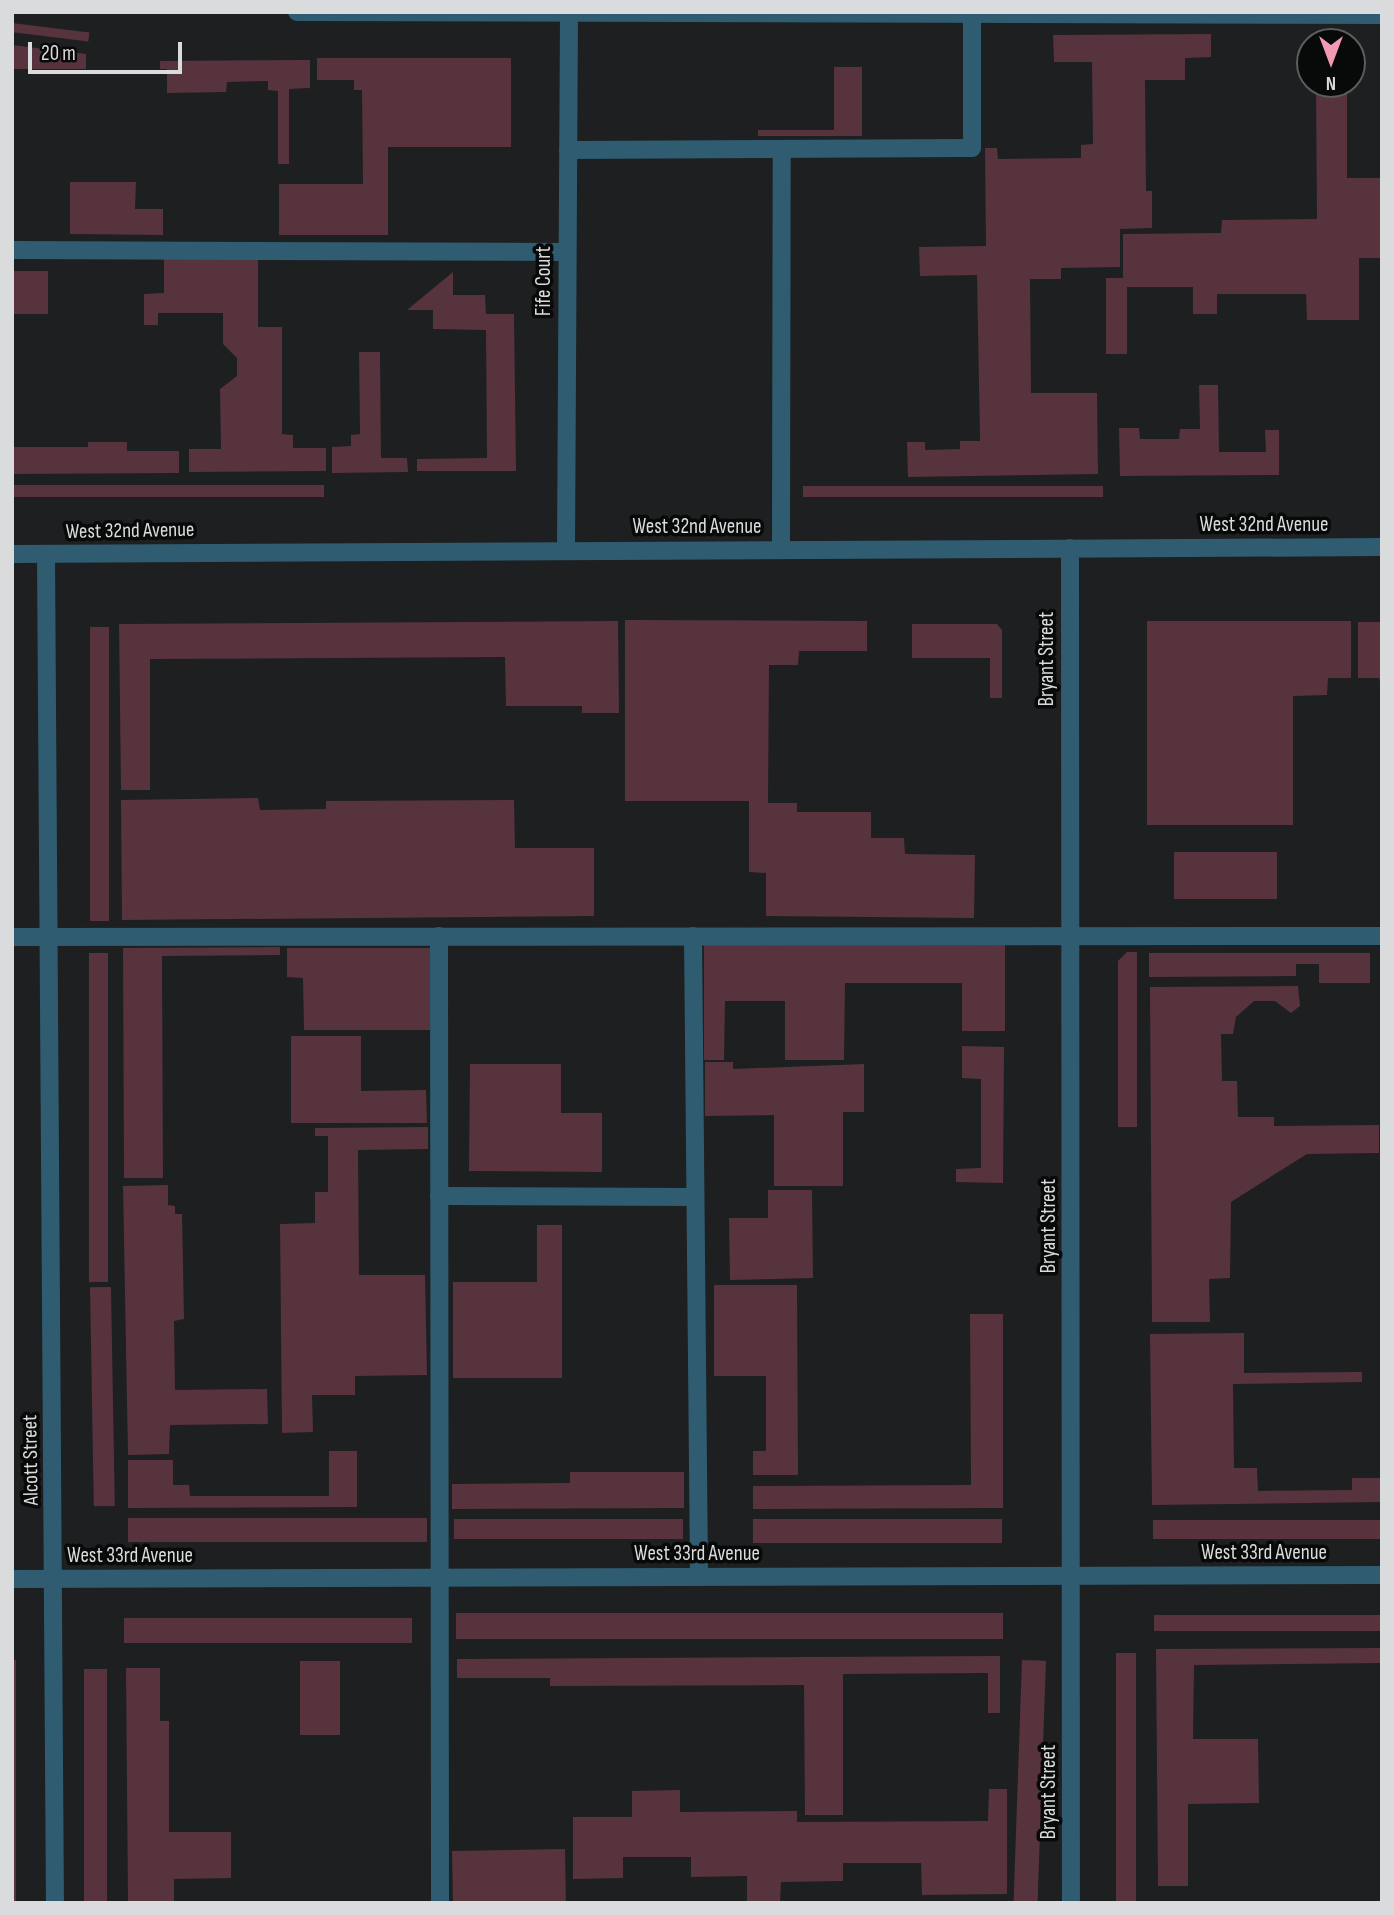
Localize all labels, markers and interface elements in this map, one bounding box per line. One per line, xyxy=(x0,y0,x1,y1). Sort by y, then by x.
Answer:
scale bar xyxy=(32,28,186,72)
north arrow xyxy=(1296,28,1366,98)
text: 20 m xyxy=(41,41,76,66)
text: N xyxy=(1326,71,1336,94)
street label: Fife Court xyxy=(531,246,557,316)
street label: West 32nd Avenue xyxy=(1200,512,1328,538)
street label: West 32nd Avenue xyxy=(633,514,761,540)
street label: West 32nd Avenue xyxy=(65,517,195,545)
street label: Bryant Street xyxy=(1034,612,1060,706)
street label: Bryant Street xyxy=(1036,1179,1062,1273)
street label: Alcott Street xyxy=(18,1414,44,1506)
street label: West 33rd Avenue xyxy=(1201,1540,1327,1566)
street label: West 33rd Avenue xyxy=(634,1541,760,1567)
street label: West 33rd Avenue xyxy=(67,1543,193,1569)
street label: Bryant Street xyxy=(1036,1745,1062,1839)

